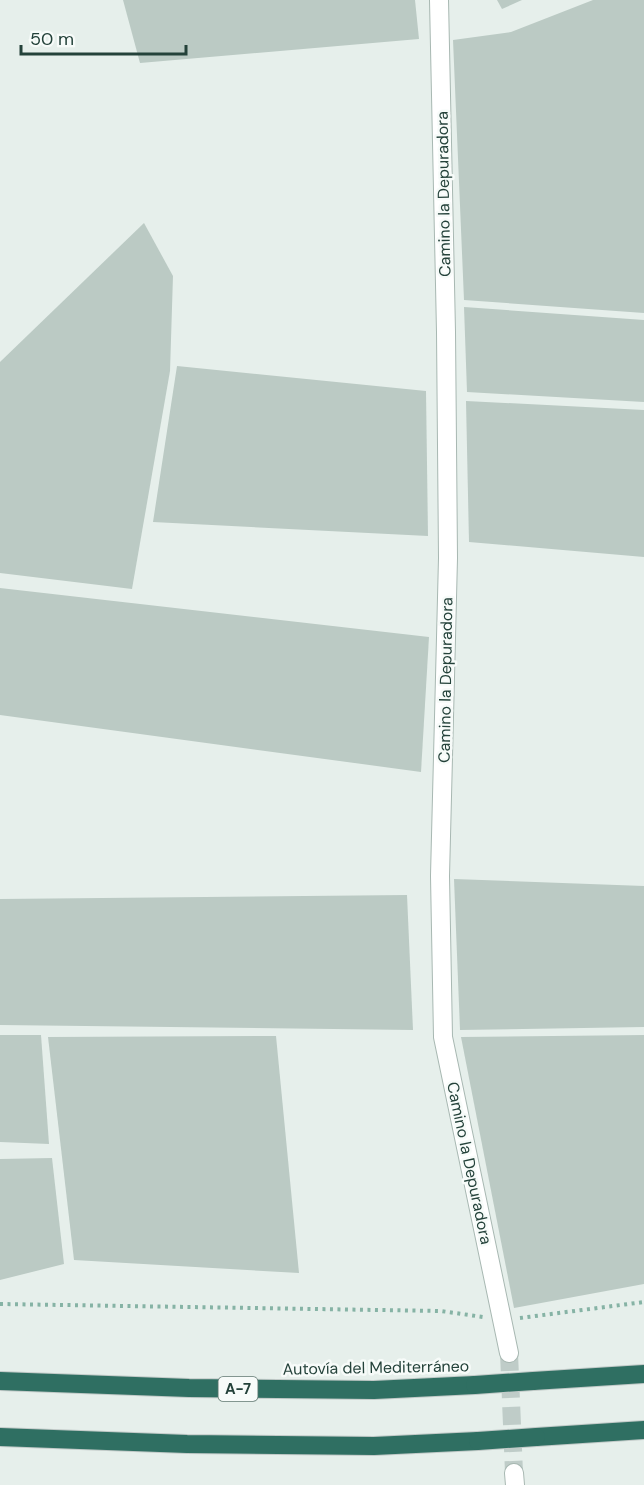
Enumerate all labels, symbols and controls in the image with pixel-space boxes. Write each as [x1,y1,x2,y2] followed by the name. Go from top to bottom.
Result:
[21,18,186,56] scale bar
[30,27,74,51] text: 50 m
[432,111,455,277] street label: Camino la Depuradora
[434,597,457,763] street label: Camino la Depuradora
[442,1080,497,1246] street label: Camino la Depuradora
[283,1355,469,1380] street label: Autovía del Mediterráneo
[218,1377,258,1401] road number: A-7

